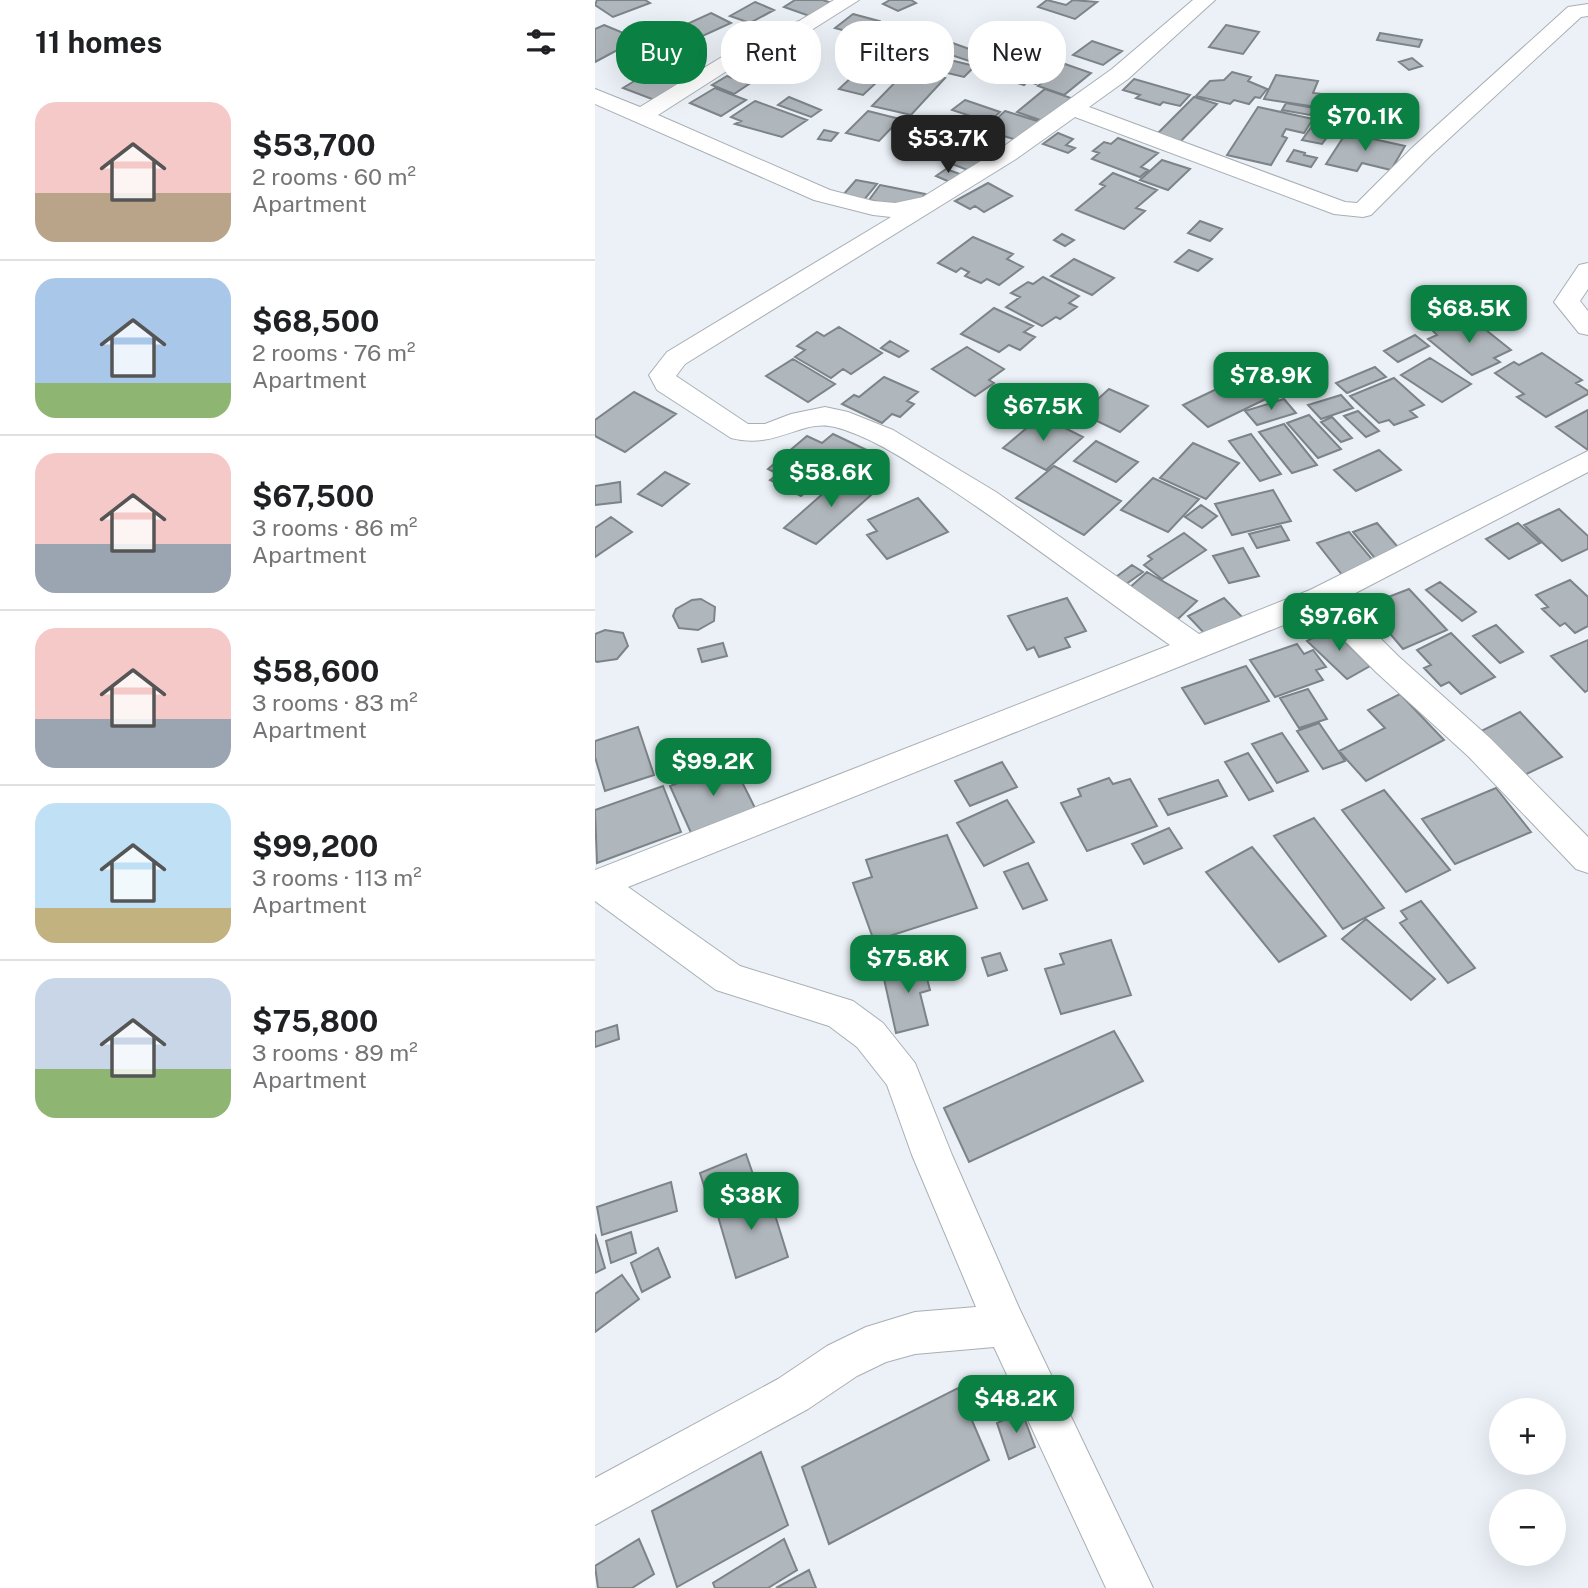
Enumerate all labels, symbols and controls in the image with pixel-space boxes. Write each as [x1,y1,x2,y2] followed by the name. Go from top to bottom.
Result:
[616,21,707,84] chip: Buy
[721,21,821,84] chip: Rent
[835,21,954,84] chip: Filters
[968,21,1066,84] chip: New
[522,23,560,61] icon: filters
[35,24,162,60] text: 11 homes
[1308,94,1422,153] pin: $70.1K
[1326,102,1404,129] text: $70.1K
[891,116,1005,175] pin: $53.7K
[907,124,989,151] text: $53.7K
[252,127,376,163] text: $53,700
[91,130,175,214] icon: home
[252,163,416,190] text: 2 rooms · 60 m²
[252,190,367,217] text: Apartment
[1412,286,1526,345] pin: $68.5K
[1427,294,1511,321] text: $68.5K
[252,303,379,339] text: $68,500
[91,306,175,390] icon: home
[252,339,415,366] text: 2 rooms · 76 m²
[1214,352,1328,412] pin: $78.9K
[1229,361,1313,388] text: $78.9K
[252,366,367,393] text: Apartment
[986,384,1100,443] pin: $67.5K
[1003,392,1083,419] text: $67.5K
[774,449,888,509] pin: $58.6K
[789,458,873,485] text: $58.6K
[252,478,374,514] text: $67,500
[91,481,175,565] icon: home
[252,514,418,541] text: 3 rooms · 86 m²
[252,541,367,568] text: Apartment
[1282,594,1396,653] pin: $97.6K
[1299,602,1379,629] text: $97.6K
[252,653,379,689] text: $58,600
[91,656,175,740] icon: home
[252,689,418,716] text: 3 rooms · 83 m²
[252,716,367,743] text: Apartment
[656,738,770,798] pin: $99.2K
[671,747,755,774] text: $99.2K
[252,828,378,864] text: $99,200
[91,831,175,915] icon: home
[252,864,422,891] text: 3 rooms · 113 m²
[252,891,367,918] text: Apartment
[851,936,965,995] pin: $75.8K
[866,944,950,971] text: $75.8K
[252,1003,378,1039] text: $75,800
[91,1006,175,1090] icon: home
[252,1039,418,1066] text: 3 rooms · 89 m²
[252,1066,367,1093] text: Apartment
[710,1172,792,1232] pin: $38K
[720,1181,782,1208] text: $38K
[959,1376,1073,1435] pin: $48.2K
[974,1384,1058,1411] text: $48.2K
[1489,1398,1566,1566] map controls
[1489,1398,1566,1475] button: +
[1489,1489,1566,1566] button: −

